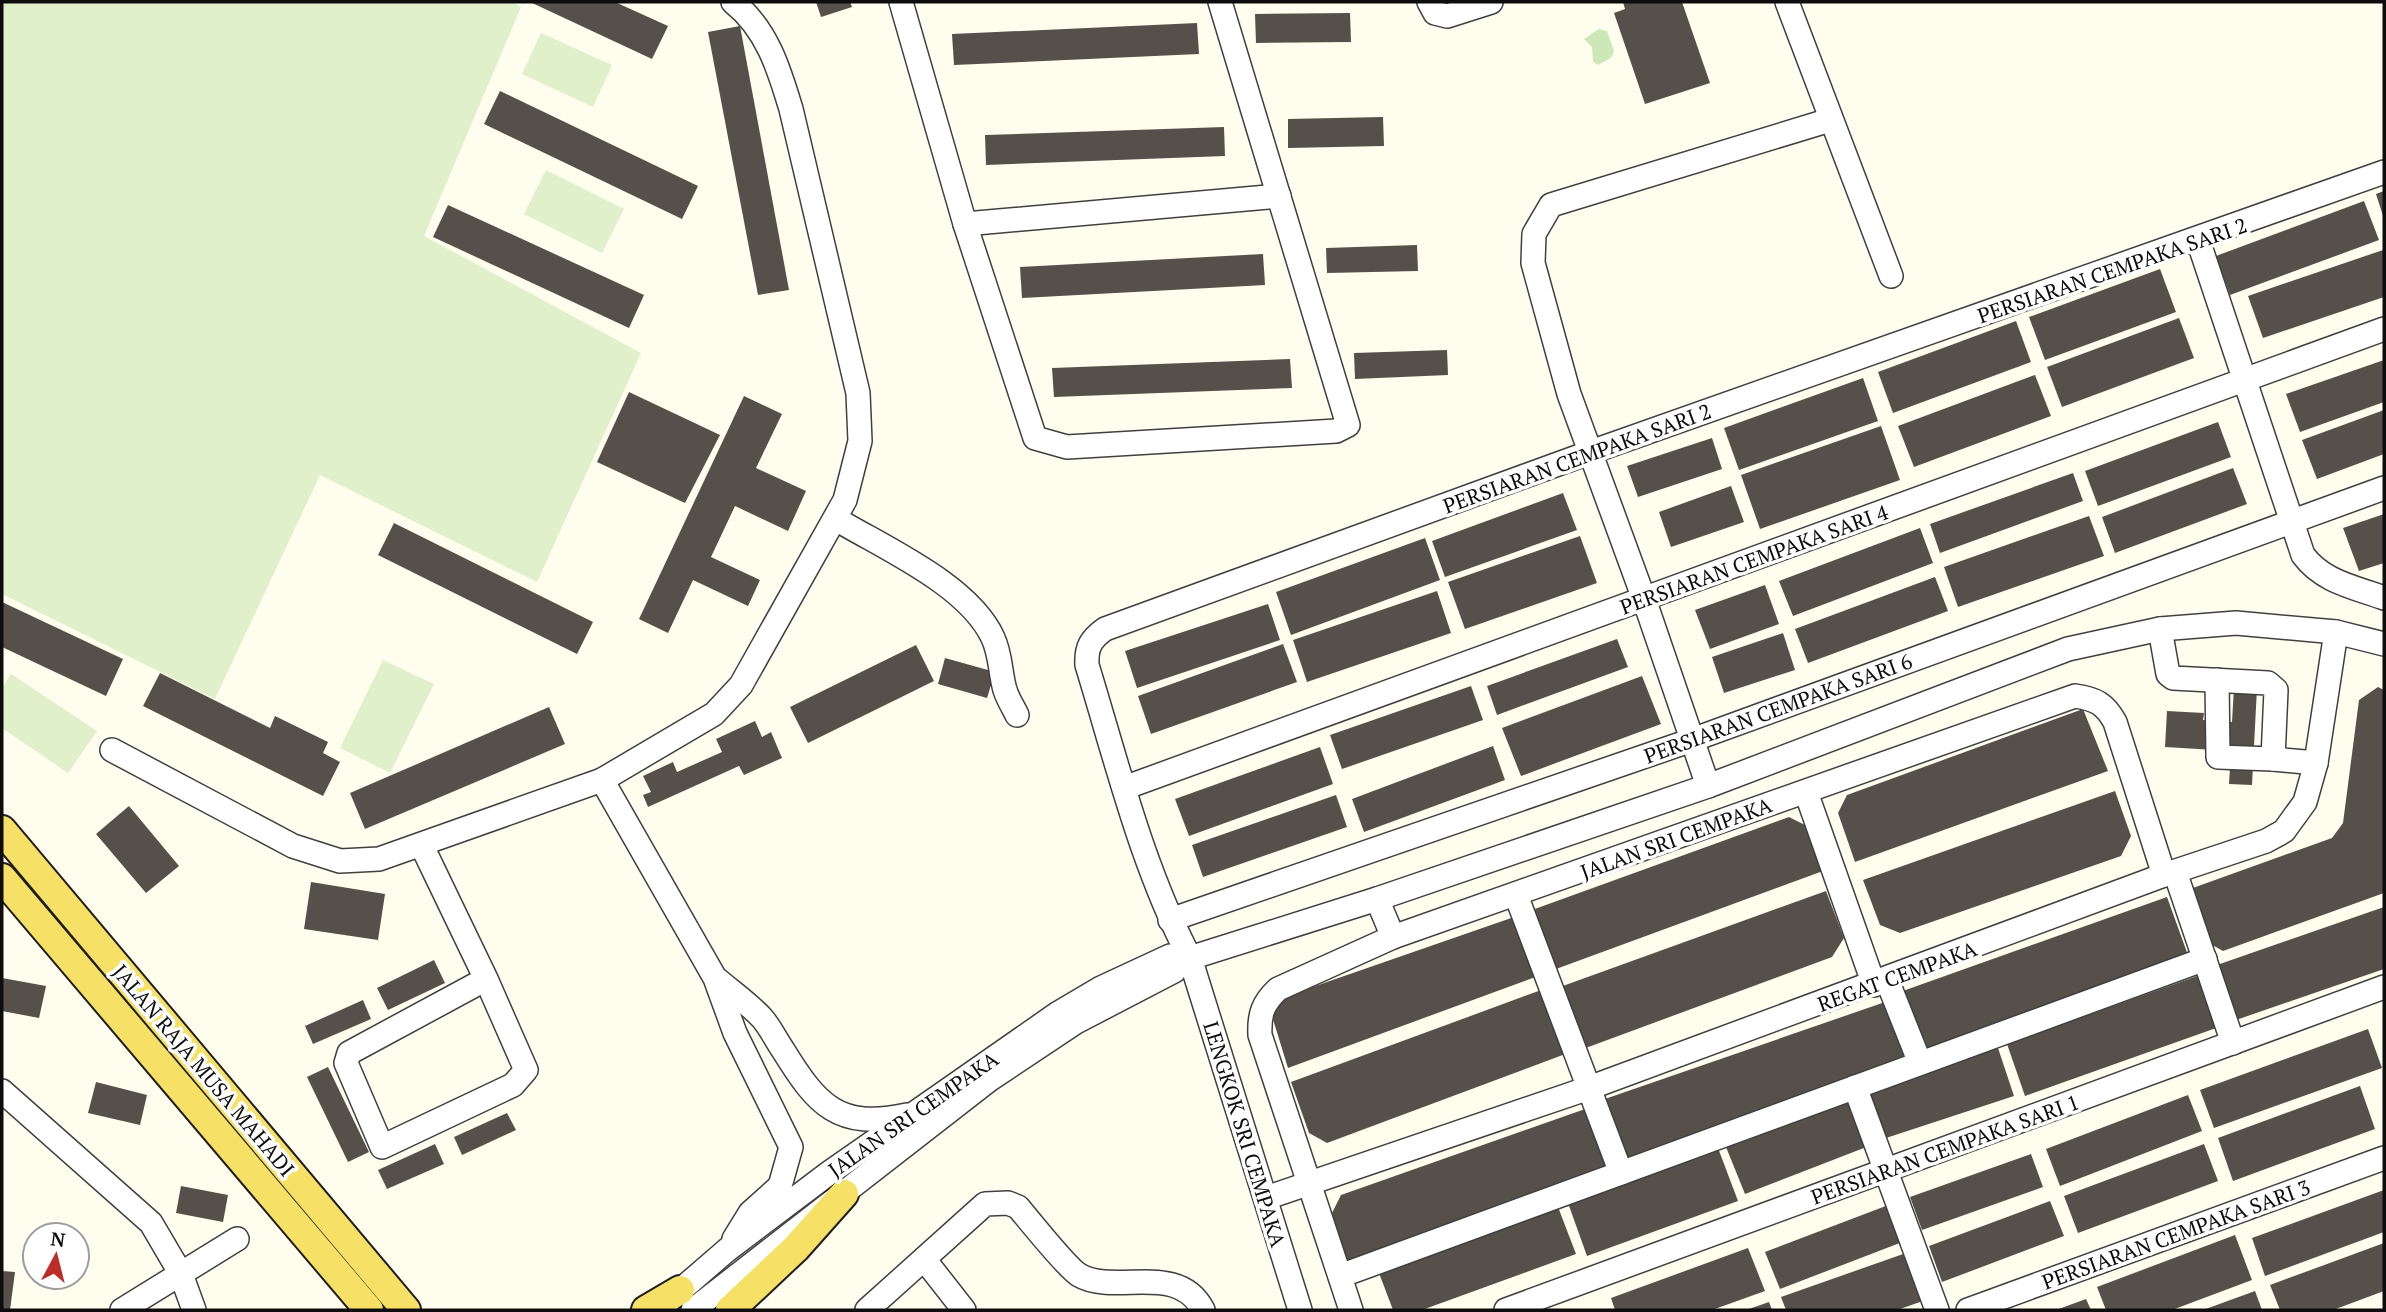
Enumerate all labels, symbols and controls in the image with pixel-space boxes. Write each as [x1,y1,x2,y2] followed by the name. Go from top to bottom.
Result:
[1973,211,2251,329] street label: PERSIARAN CEMPAKA SARI 2
[1439,396,1715,520] street label: PERSIARAN CEMPAKA SARI 2
[1616,497,1893,621] street label: PERSIARAN CEMPAKA SARI 4
[1640,646,1916,770] street label: PERSIARAN CEMPAKA SARI 6
[1576,790,1776,886] street label: JALAN SRI CEMPAKA
[1814,934,1981,1018] street label: REGAT CEMPAKA
[107,958,301,1182] street label: JALAN RAJA MUSA MAHADI
[1197,1018,1293,1251] street label: LENGKOK SRI CEMPAKA
[822,1044,1004,1183] street label: JALAN SRI CEMPAKA
[1807,1087,2083,1211] street label: PERSIARAN CEMPAKA SARI 1
[2038,1172,2314,1296] street label: PERSIARAN CEMPAKA SARI 3
[21,1221,91,1291] north arrow
[49,1225,67,1252] text: N

